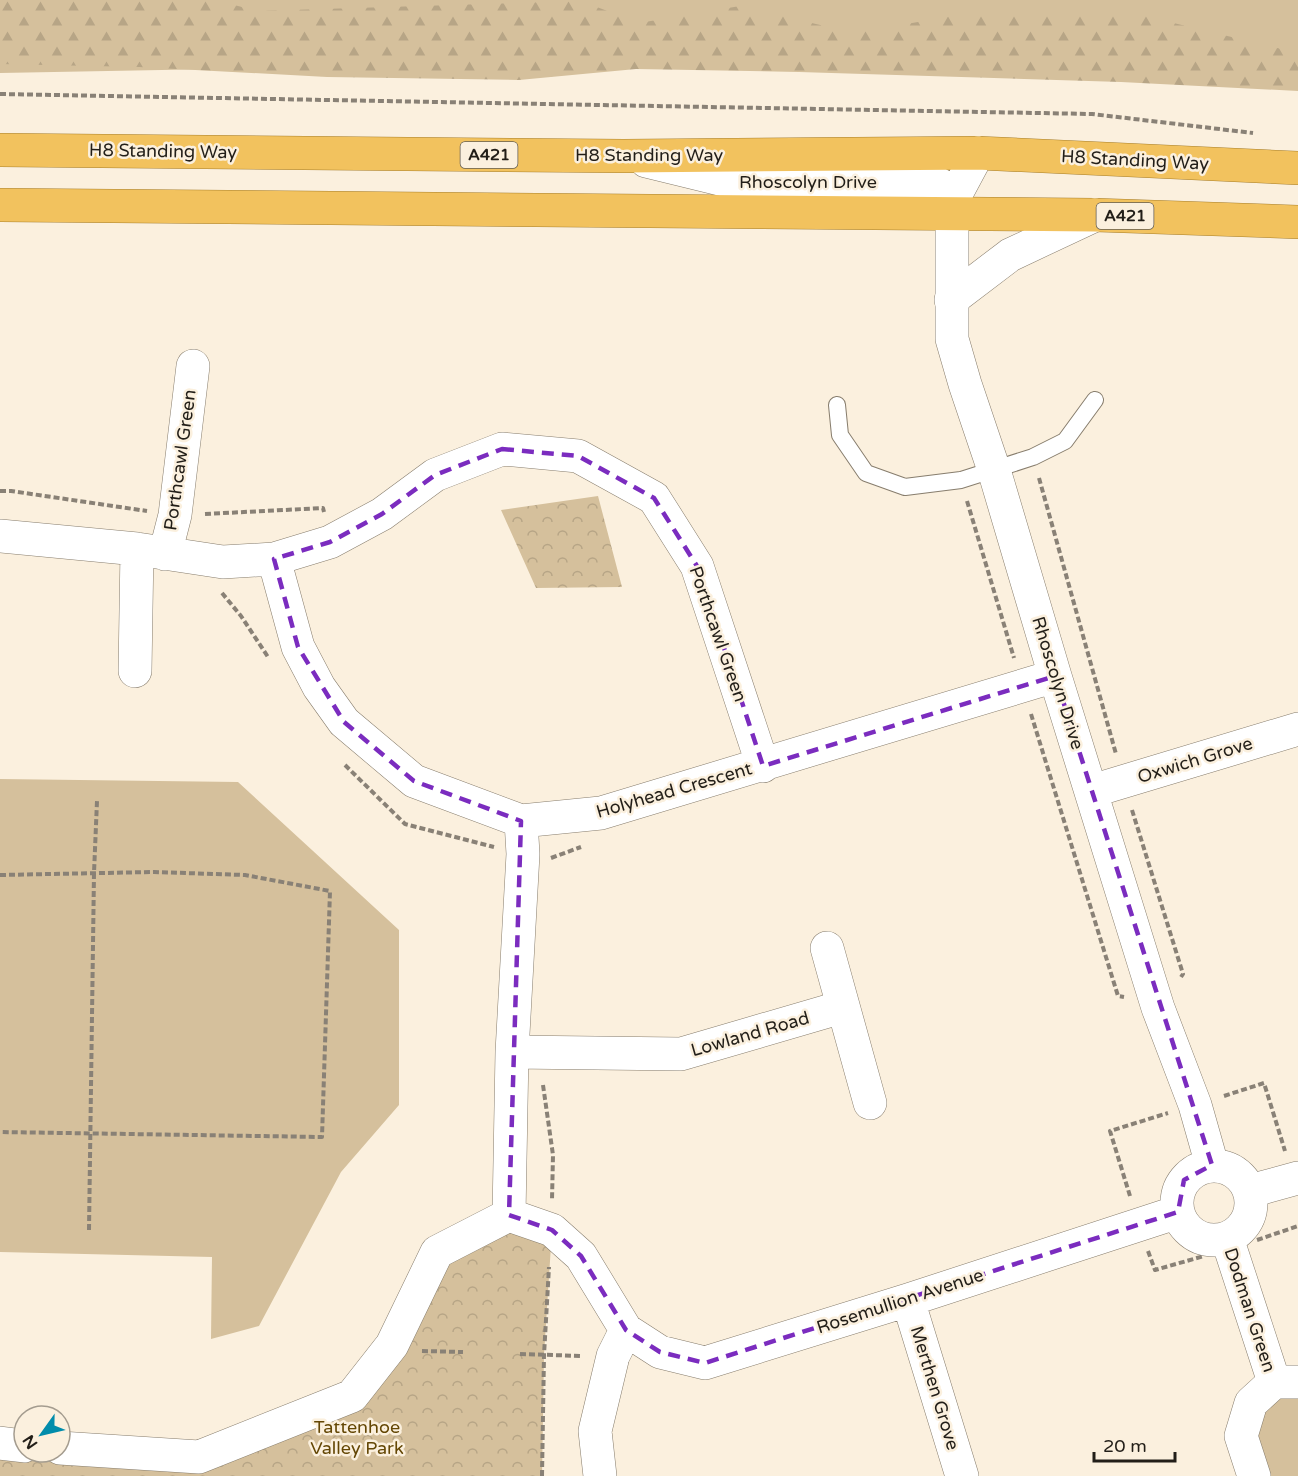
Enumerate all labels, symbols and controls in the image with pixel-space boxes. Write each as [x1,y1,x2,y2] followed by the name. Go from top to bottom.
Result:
[89,139,238,163] street label: H8 Standing Way
[460,142,518,168] road number: A421
[575,144,723,166] street label: H8 Standing Way
[1060,145,1210,175] street label: H8 Standing Way
[739,171,877,193] street label: Rhoscolyn Drive
[1096,203,1154,229] road number: A421
[159,388,201,532] street label: Porthcawl Green
[684,563,752,705] street label: Porthcawl Green
[1027,614,1089,752] street label: Rhoscolyn Drive
[1135,732,1255,788] street label: Oxwich Grove
[594,757,754,823] street label: Holyhead Crescent
[688,1007,812,1061] street label: Lowland Road
[1220,1245,1280,1375] street label: Dodman Green
[814,1264,986,1338] street label: Rosemullion Avenue
[906,1323,964,1453] street label: Merthen Grove
[12,1404,72,1464] north arrow
[310,1416,404,1459] park label: Tattenhoe Valley Park
[1094,1425,1175,1463] scale bar
[19,1431,42,1453] text: N
[1103,1435,1147,1457] text: 20 m

